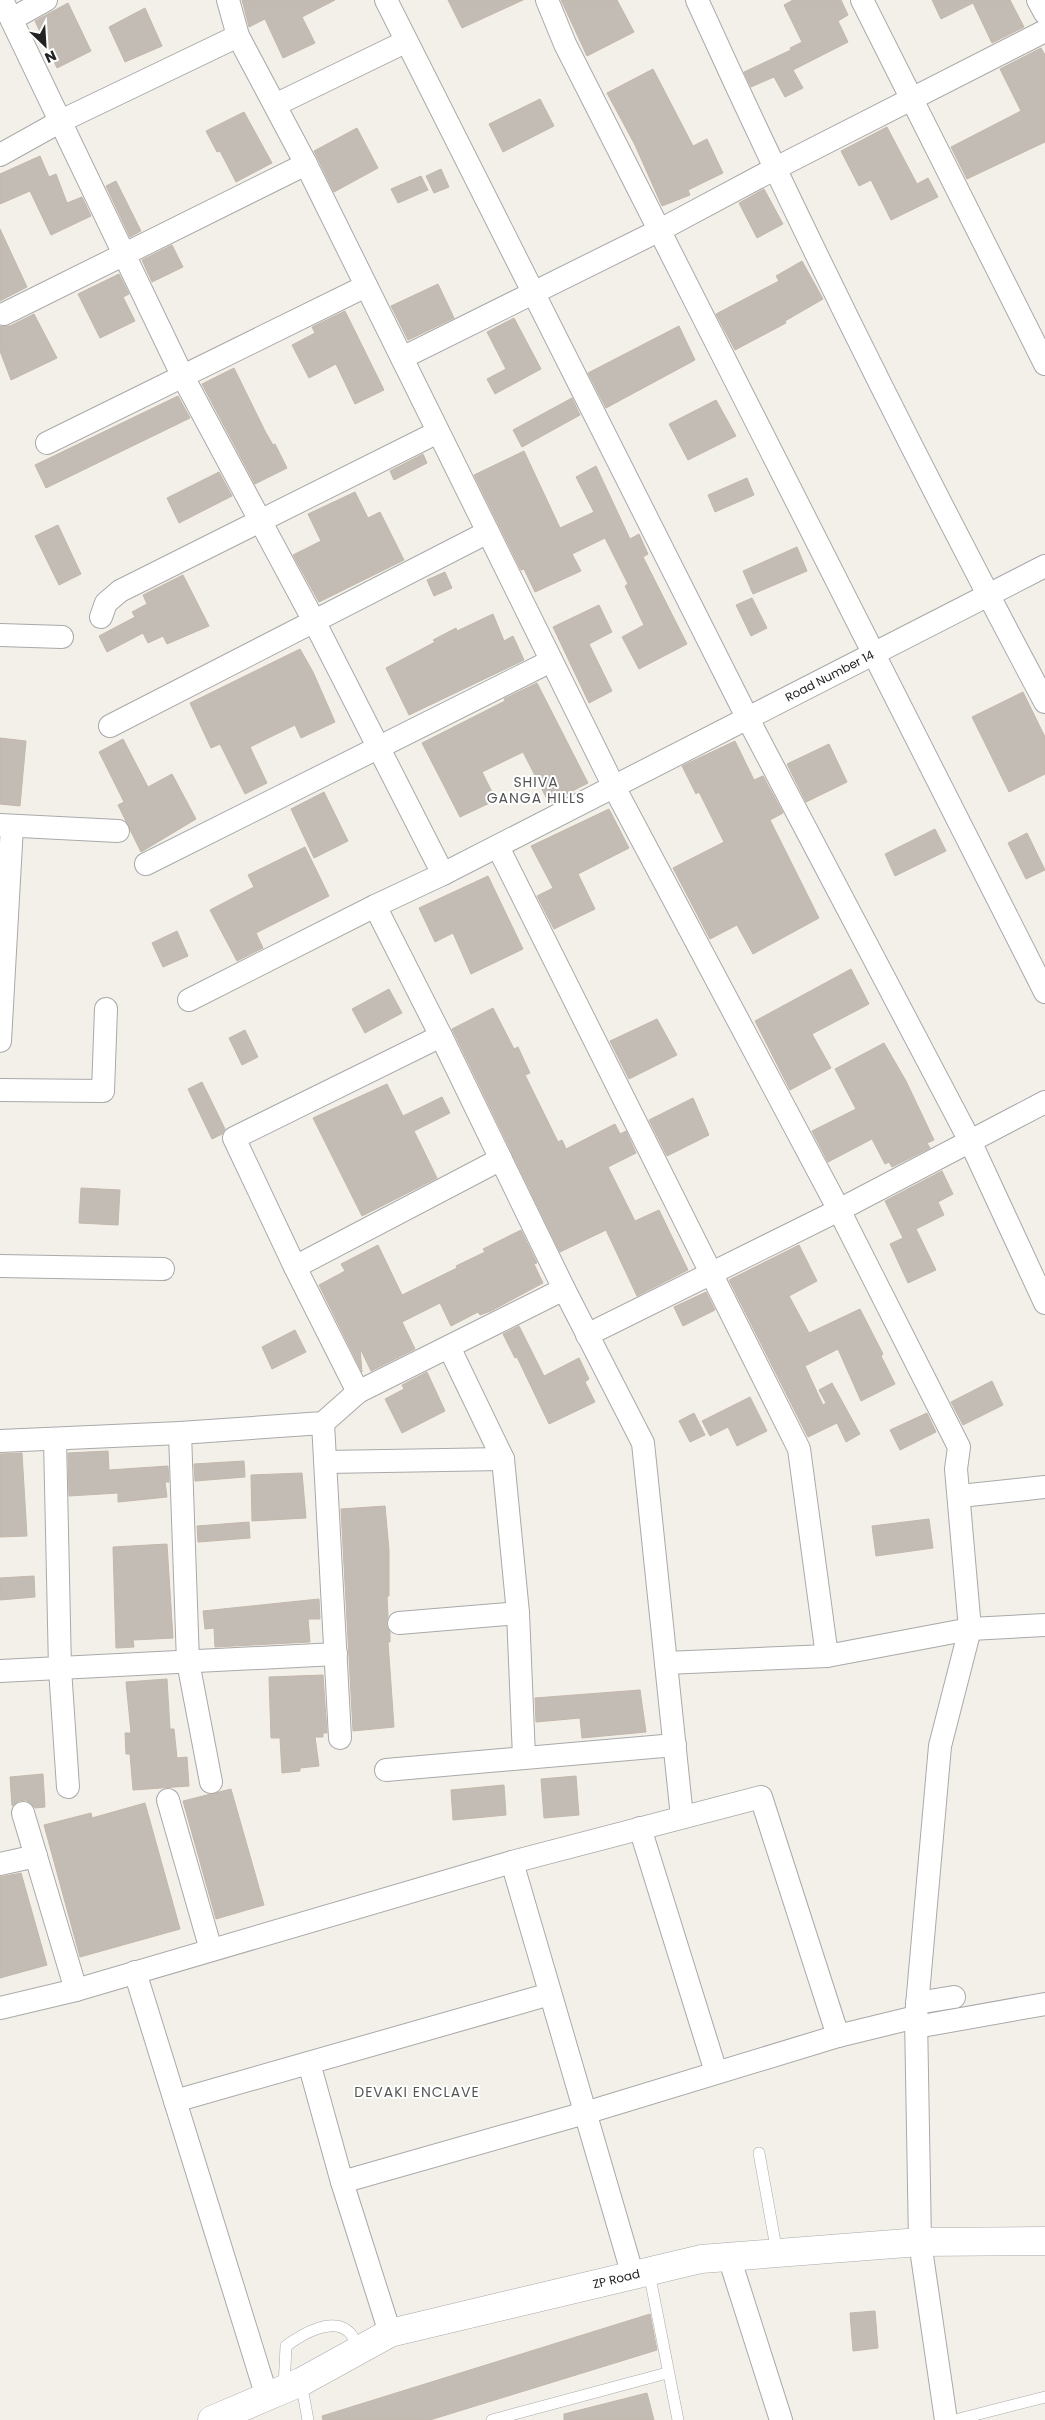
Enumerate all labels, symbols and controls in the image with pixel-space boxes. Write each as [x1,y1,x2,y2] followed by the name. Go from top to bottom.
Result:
[20,20,70,70] north arrow
[41,45,59,68] text: N
[782,646,877,705] street label: Road Number 14
[487,772,585,808] district label: SHIVA GANGA HILLS
[354,2082,480,2102] district label: DEVAKI ENCLAVE
[591,2265,641,2292] street label: ZP Road

